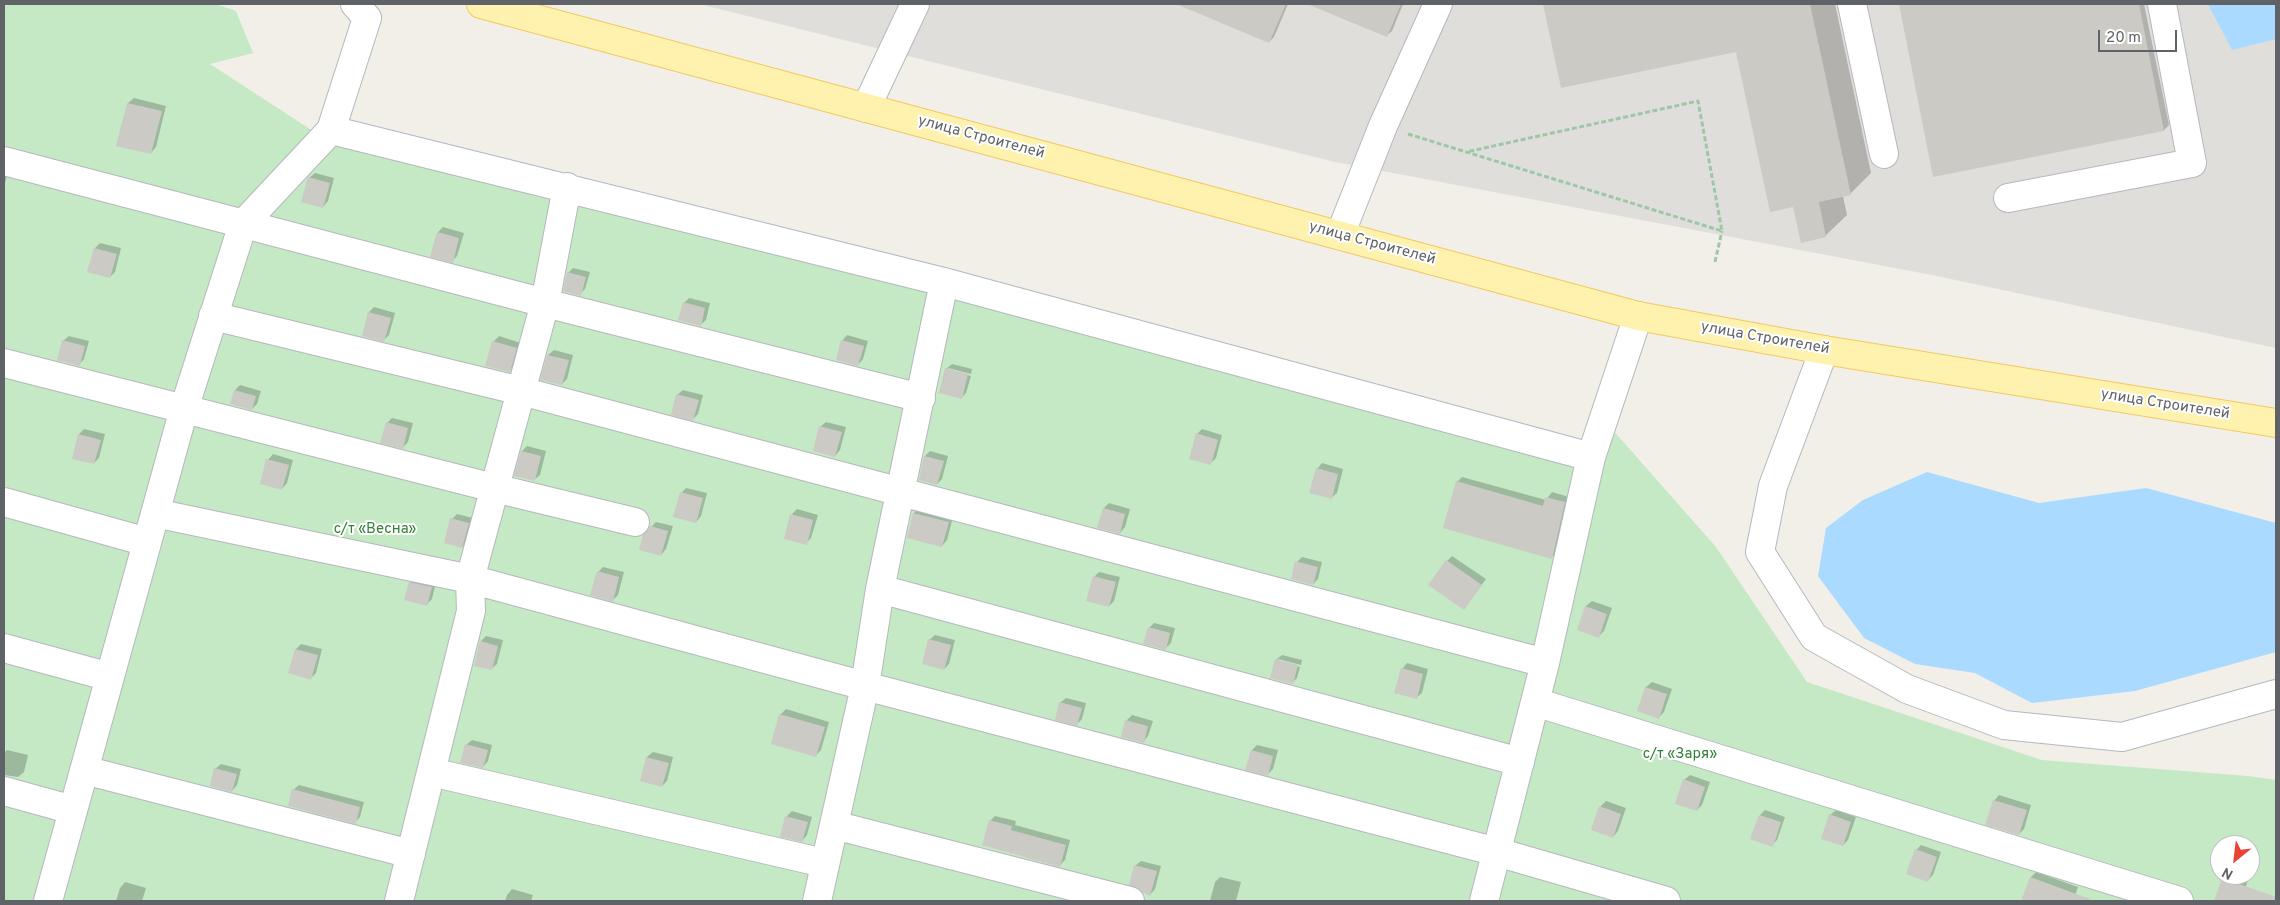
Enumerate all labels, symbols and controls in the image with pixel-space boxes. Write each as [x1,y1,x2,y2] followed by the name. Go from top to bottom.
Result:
[2100,20,2179,52] scale bar
[2106,29,2141,48] text: 20 m
[916,112,1046,164] street label: улица Строителей
[1307,218,1437,270] street label: улица Строителей
[1699,319,1831,359] street label: улица Строителей
[2099,386,2231,424] street label: улица Строителей
[334,521,416,539] park label: с/т «Весна»
[1643,746,1717,764] park label: с/т «Заря»
[2210,835,2260,885] north arrow
[2219,863,2236,883] text: N

